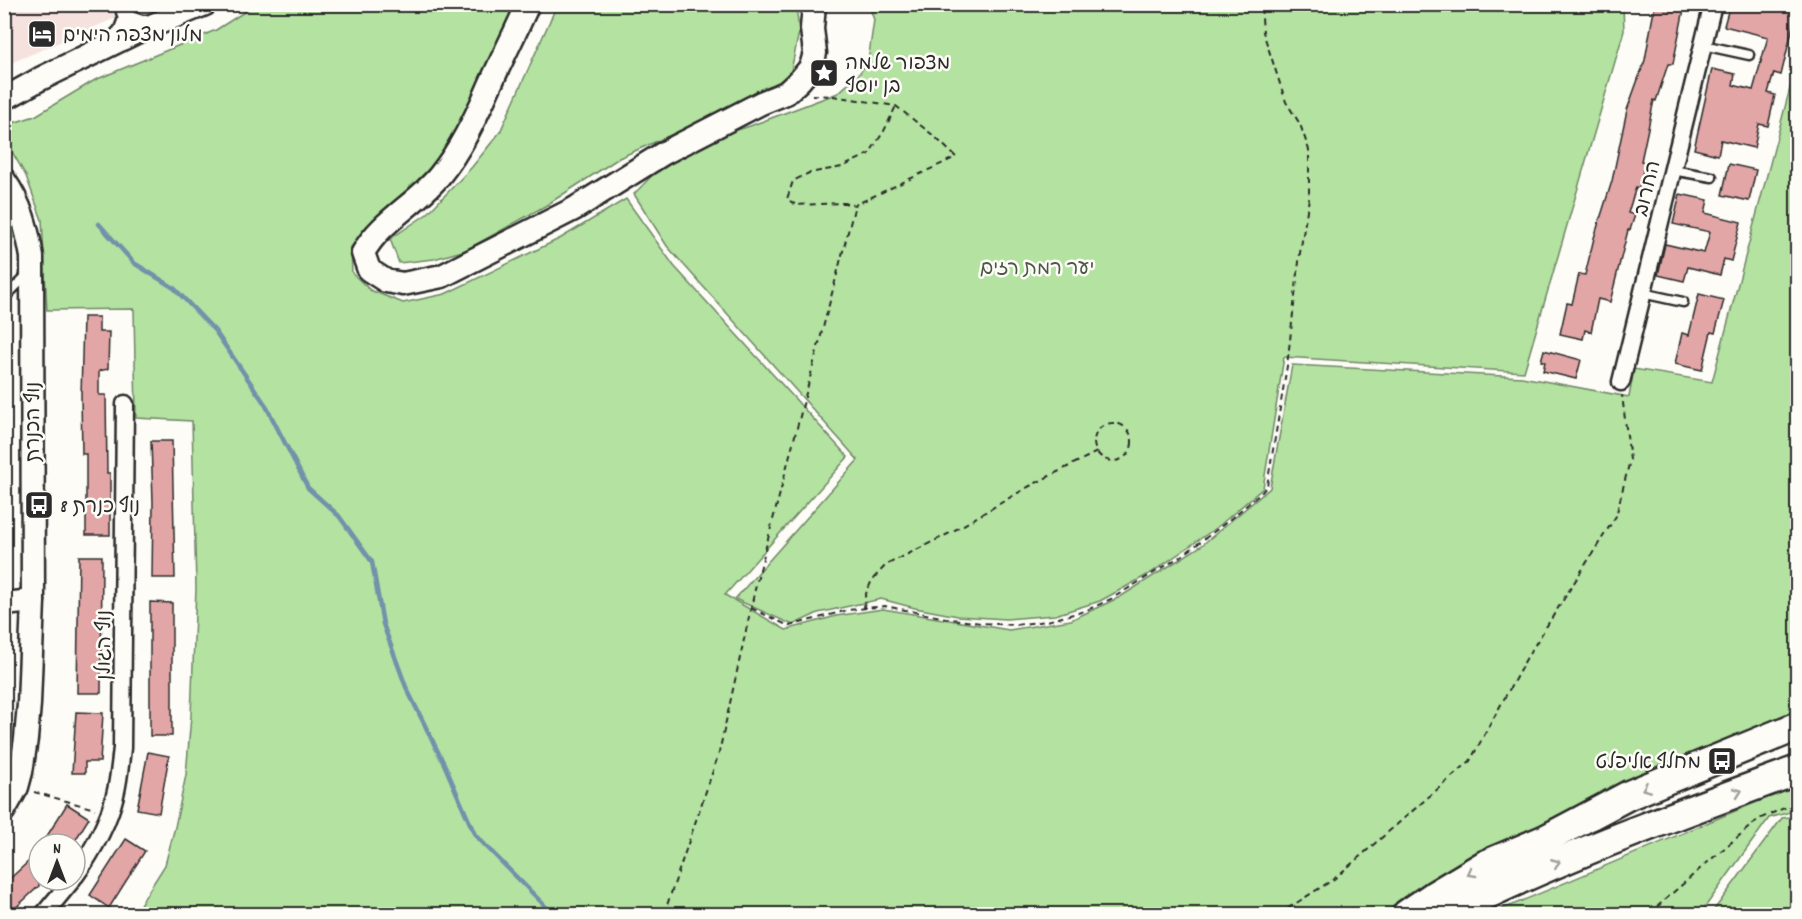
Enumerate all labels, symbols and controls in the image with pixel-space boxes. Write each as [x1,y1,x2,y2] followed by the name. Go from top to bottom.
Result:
[26,18,58,50] hotel icon: מלון מצפה הימים
[63,23,203,51] place label: מלון מצפה הימים
[845,51,950,102] place label: מצפור שלמה בן יוסף
[808,57,840,89] place icon: מצפור שלמה בן יוסף
[1628,158,1669,220] street label: החרוב
[980,256,1094,284] park label: יער רמת רזים
[21,382,49,462] street label: נוף הכנרת
[23,489,55,521] bus stop icon: נוף כנרת 8
[60,494,140,522] place label: נוף כנרת 8
[92,610,120,680] street label: נוף הגולן
[1706,745,1738,777] bus stop icon: מחלף אליפלט
[1595,750,1701,778] place label: מחלף אליפלט
[1642,781,1653,793] one-way arrow
[1732,787,1743,800] one-way arrow
[27,832,87,892] north arrow
[53,838,61,861] text: N
[1550,858,1561,870] one-way arrow
[1467,866,1477,878] one-way arrow

